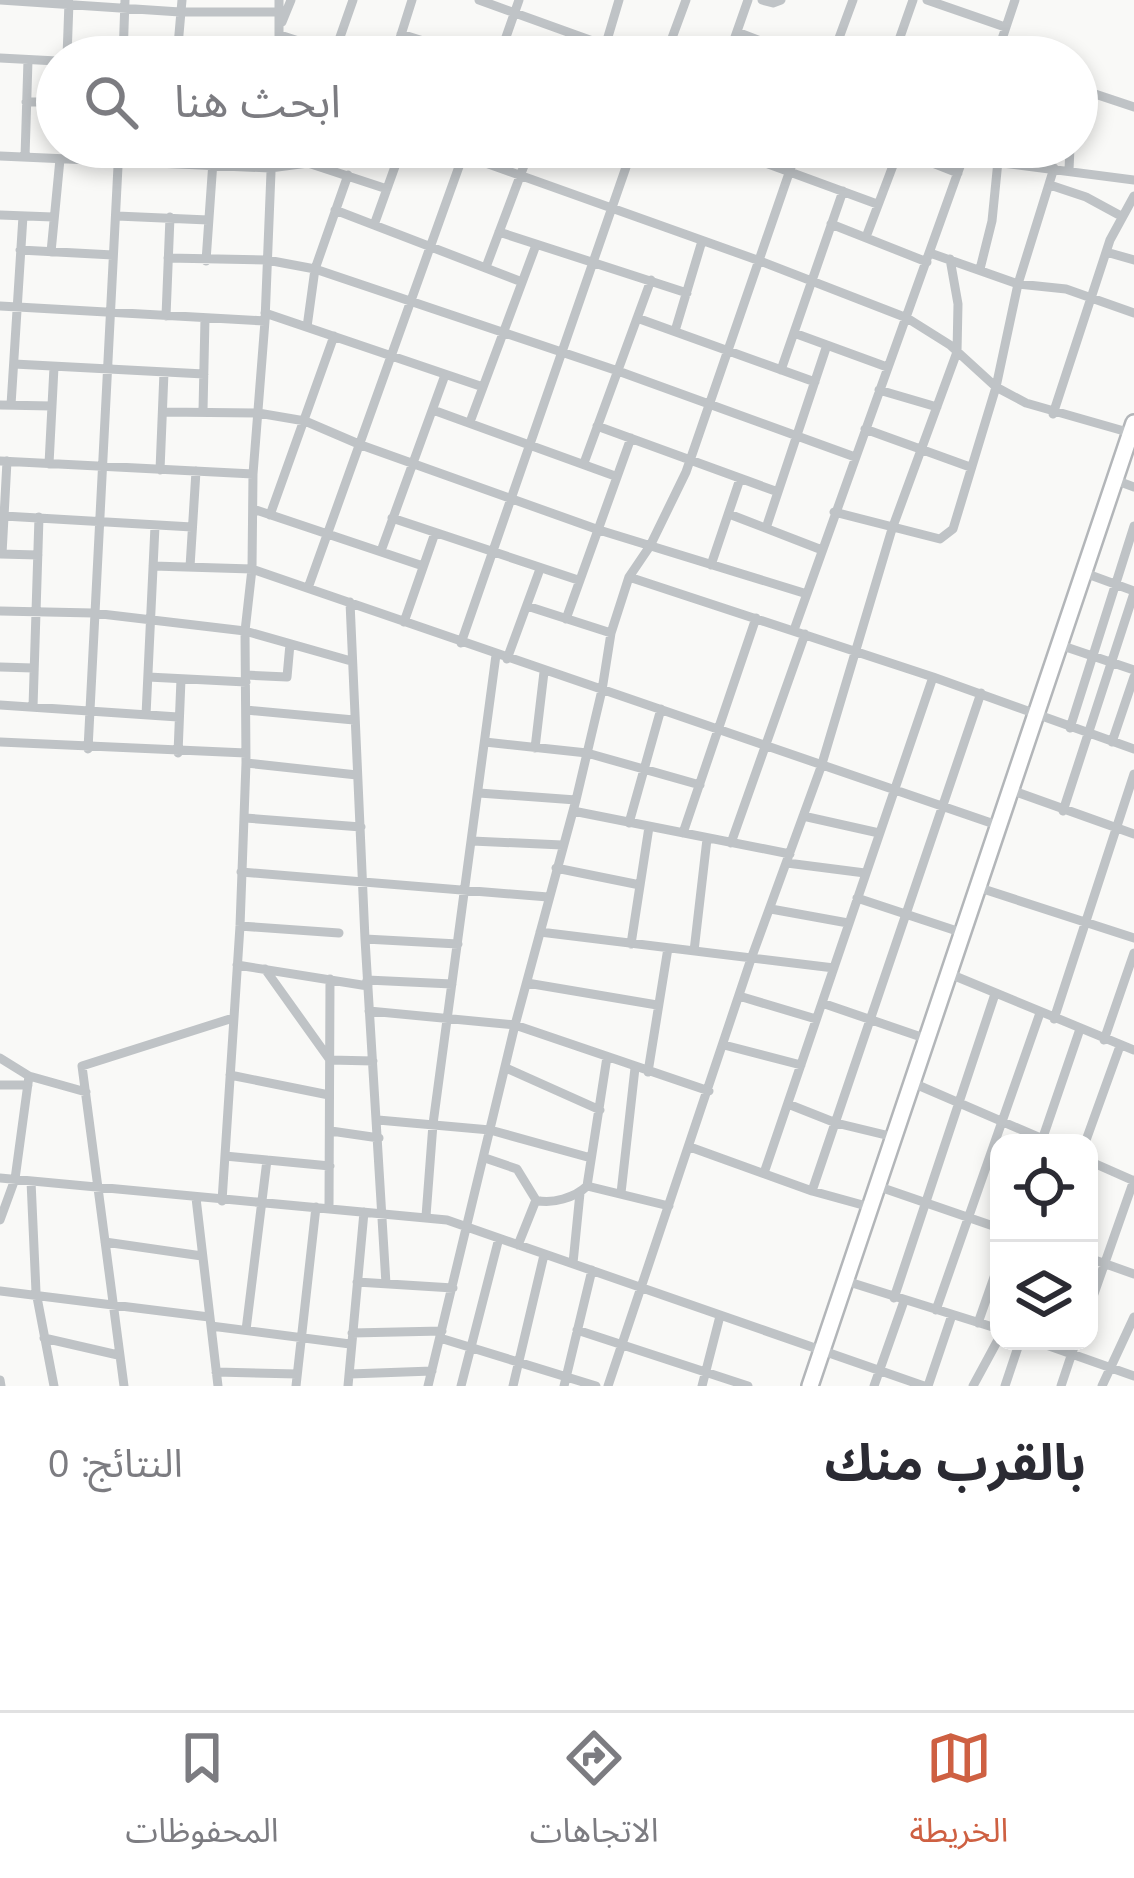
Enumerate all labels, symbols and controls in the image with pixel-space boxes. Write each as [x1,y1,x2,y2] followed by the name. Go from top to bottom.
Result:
[36,36,1098,168] search box
[78,69,144,135] icon: search
[174,71,341,129] text: ابحث هنا
[990,1134,1098,1350] map controls
[990,1134,1098,1242] button: locate
[990,1242,1098,1350] button: layers
[824,1428,1086,1494] text: بالقرب منك
[48,1437,183,1488] text: النتائج: 0
[126,1725,279,1866] tab: المحفوظات
[530,1725,659,1866] tab: الاتجاهات
[910,1725,1008,1866] tab: الخريطة

